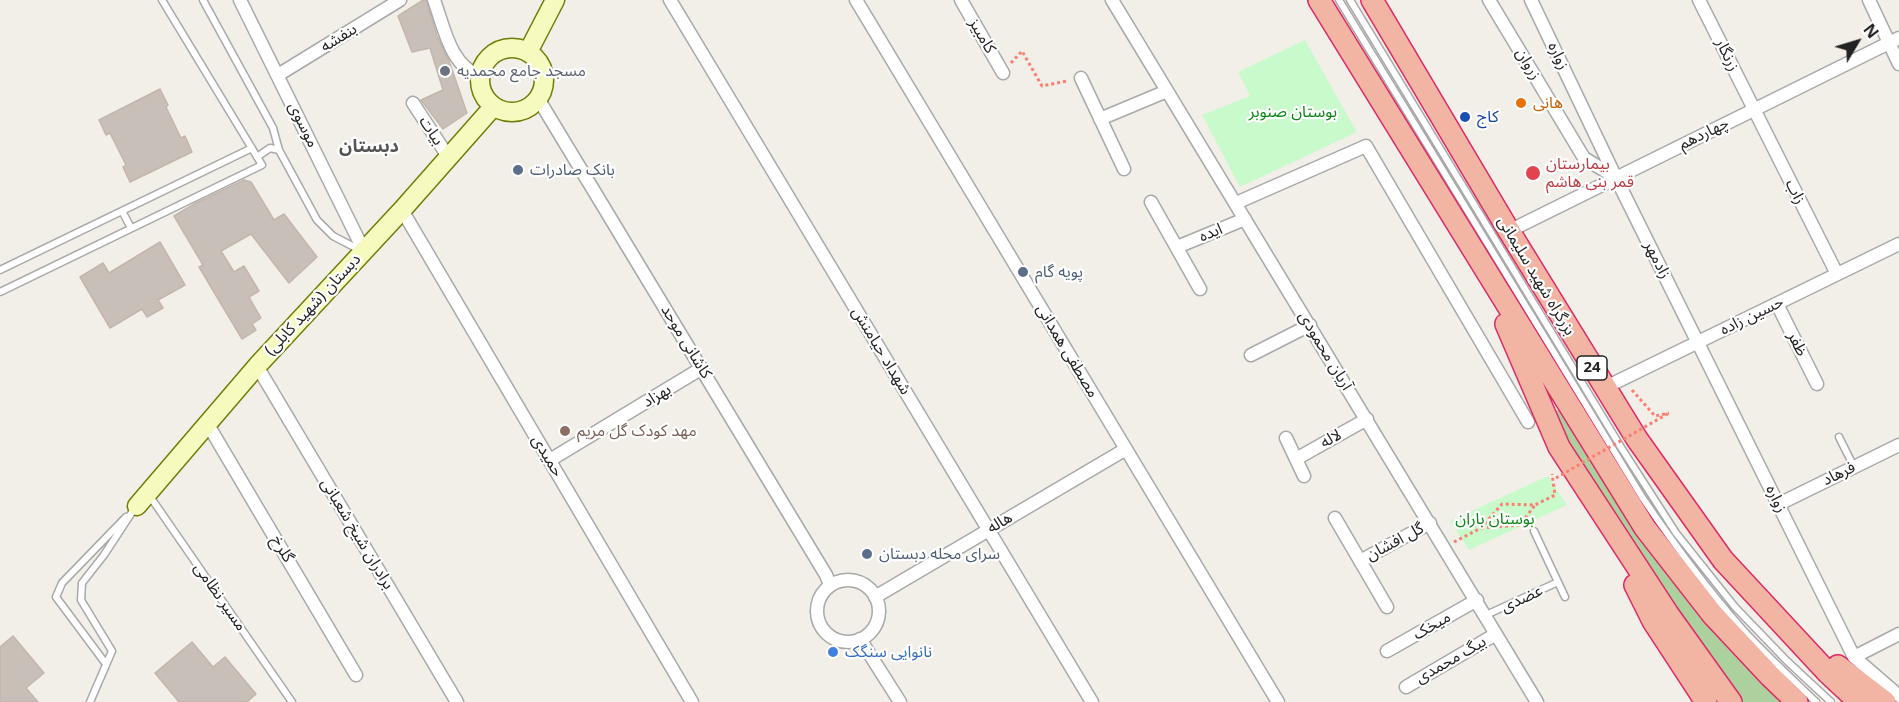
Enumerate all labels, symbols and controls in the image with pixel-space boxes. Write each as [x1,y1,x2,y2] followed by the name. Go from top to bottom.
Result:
[1827,12,1887,72] north arrow
[964,15,1000,57] street label: کامبیز
[1859,19,1884,43] text: N
[317,20,361,56] street label: بنفشه
[1711,35,1743,75] street label: زرنگار
[1543,39,1573,73] street label: زواره
[1511,45,1545,83] street label: زروان
[457,61,586,81] place label: مسجد جامع محمدیه
[438,64,452,78] marker: مسجد جامع محمدیه
[1533,93,1563,113] place label: هانی
[1514,96,1528,110] marker: هانی
[284,99,322,151] street label: موسوی
[1249,102,1337,122] park label: بوستان صنوبر
[1477,107,1498,127] place label: کاج
[1458,110,1472,124] marker: کاج
[415,113,447,149] street label: بیات
[1676,114,1732,154] street label: چهاردهم
[339,136,399,158] district label: دبستان
[1546,154,1634,192] place label: بیمارستان قمر بنی هاشم
[530,160,615,180] place label: بانک صادرات
[511,163,525,177] marker: بانک صادرات
[1524,164,1542,182] marker: بیمارستان قمر بنی هاشم
[1781,176,1809,208] street label: زاب
[1493,213,1579,339] street label: بزرگراه شهید سلیمانی
[1196,220,1226,246] street label: ایده
[1639,238,1675,282] street label: زادمهر
[261,250,365,360] street label: دبستان (شهید کابلی)
[1035,262,1083,282] place label: پویه گام
[1016,265,1030,279] marker: پویه گام
[1717,292,1787,340] street label: حسین زاده
[1032,301,1102,401] street label: مصطفی همدانی
[657,302,715,382] street label: کاشانی موحد
[847,304,915,398] street label: شهداد حیامنش
[1294,308,1356,394] street label: آریان محمودی
[1783,329,1811,359] street label: ظفر
[1577,356,1607,380] road number: 24
[639,380,675,412] street label: بهزاد
[577,421,697,441] place label: مهد کودک گل مریم
[558,424,572,438] marker: مهد کودک گل مریم
[1317,425,1345,453] street label: لاله
[527,432,567,480] street label: حمیدی
[1819,458,1859,490] street label: فرهاد
[316,475,398,593] street label: برادران شیخ شعبانی
[1761,482,1791,516] street label: زواره
[984,508,1016,538] street label: هاله
[1455,509,1535,529] park label: بوستان باران
[1363,519,1427,565] street label: گل افشان
[267,532,297,566] street label: گلرخ
[879,544,1000,564] place label: سرای محله دبستان
[860,547,874,561] marker: سرای محله دبستان
[189,559,251,635] street label: مسیر نظامی
[1498,581,1546,617] street label: عضدی
[1410,608,1454,644] street label: میخک
[1412,632,1490,688] street label: بیگ محمدی
[845,642,932,662] place label: نانوایی سنگک
[826,645,840,659] marker: نانوایی سنگک

